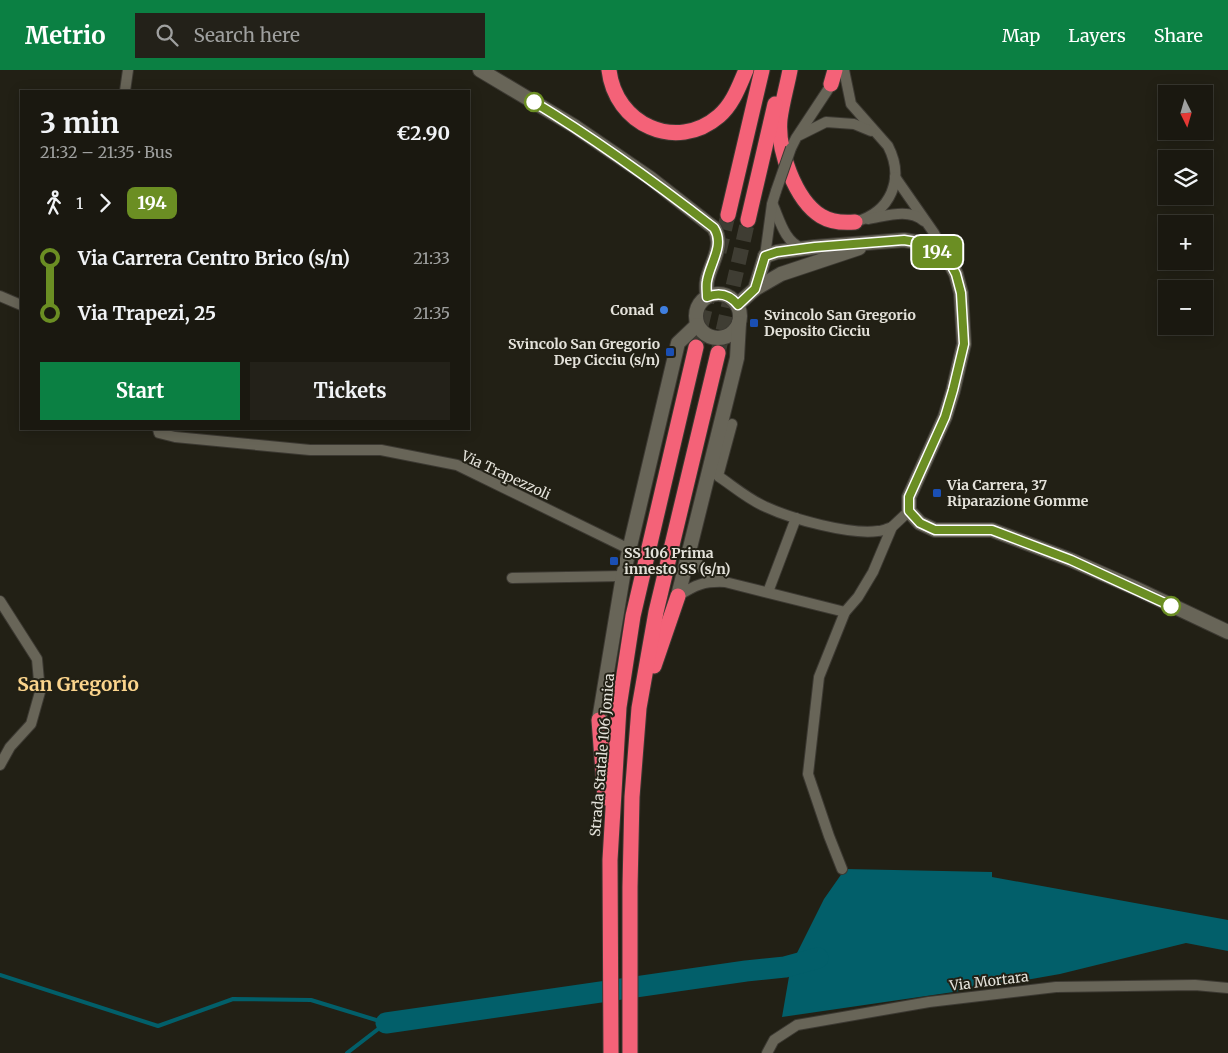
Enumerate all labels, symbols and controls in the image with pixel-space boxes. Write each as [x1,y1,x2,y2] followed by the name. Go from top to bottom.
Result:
[135,13,485,58] search box
[25,20,105,51] text: Metrio
[153,21,181,49] icon: search
[193,23,300,47] text: Search here
[1002,24,1040,47] text: Map
[1068,24,1126,47] text: Layers
[1154,24,1203,47] text: Share
[1158,85,1212,140] north arrow
[1158,85,1213,335] map controls
[524,92,544,112] unlabelled marker
[40,105,119,141] text: 3 min
[396,121,450,145] text: €2.90
[40,142,173,162] text: 21:32 – 21:35 · Bus
[1158,150,1213,205] button: layers
[40,189,68,217] icon: walk
[91,189,119,217] icon: forward
[137,191,167,214] text: 194
[76,193,83,213] text: 1
[1158,215,1213,270] button: +
[908,236,966,268] line badge: 194
[922,240,952,263] text: 194
[78,246,350,270] text: Via Carrera Centro Brico (s/n)
[413,248,450,268] text: 21:33
[1158,280,1213,335] button: −
[78,301,216,325] text: Via Trapezi, 25
[611,301,654,319] place label: Conad
[413,303,450,323] text: 21:35
[658,304,670,316] marker: Conad
[764,306,916,340] place label: Svincolo San Gregorio Deposito Cicciu
[748,317,760,329] marker: Svincolo San Gregorio Deposito Cicciu
[508,335,660,369] place label: Svincolo San Gregorio Dep Cicciu (s/n)
[664,346,676,358] marker: Svincolo San Gregorio Dep Cicciu (s/n)
[40,362,240,420] button: Start
[250,362,450,420] button: Tickets
[458,446,554,504] street label: Via Trapezzoli
[946,476,1089,510] place label: Via Carrera, 37 Riparazione Gomme
[931,487,943,499] marker: Via Carrera, 37 Riparazione Gomme
[624,544,730,578] place label: SS 106 Prima innesto SS (s/n)
[608,555,620,567] marker: SS 106 Prima innesto SS (s/n)
[1161,596,1181,616] unlabelled marker
[17,672,139,696] district label: San Gregorio
[586,672,618,837] street label: Strada Statale 106 Jonica
[947,967,1030,995] street label: Via Mortara

